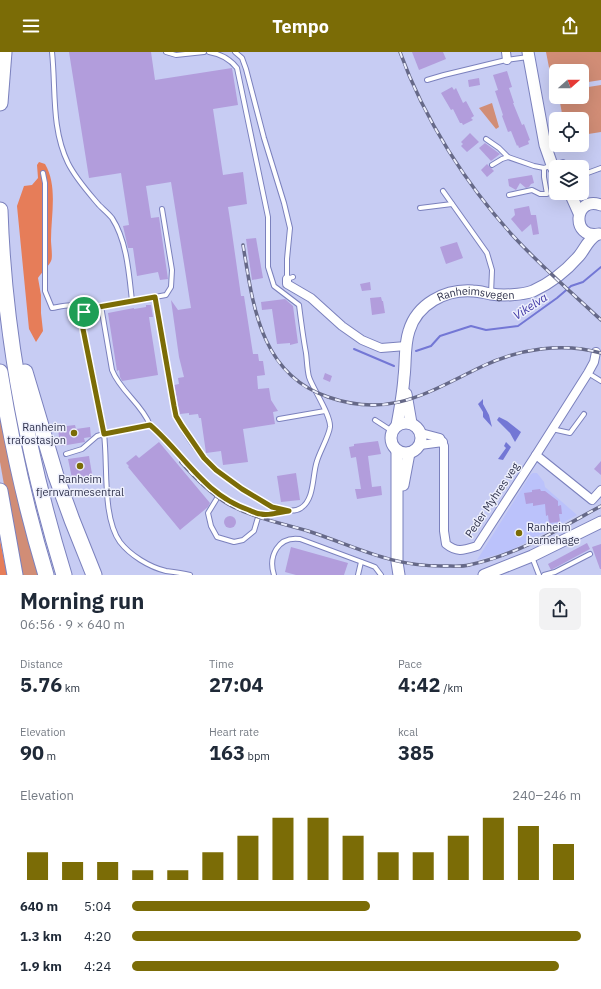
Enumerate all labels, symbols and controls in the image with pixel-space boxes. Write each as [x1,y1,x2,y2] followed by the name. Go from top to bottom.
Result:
[20,15,42,37] icon: menu
[272,15,329,38] text: Tempo
[559,15,581,37] icon: share
[549,64,589,104] north arrow
[549,64,589,200] map controls
[549,112,589,152] button: locate
[549,160,589,200] button: layers
[435,284,515,304] street label: Ranheimsvegen
[510,289,550,323] water label: Vikelva
[67,295,101,329] pin
[73,301,95,323] icon: arrive
[7,420,66,447] place label: Ranheim trafostasjon
[69,428,79,438] marker: Ranheim trafostasjon
[462,460,522,540] street label: Peder Myhres veg
[75,461,85,471] marker: Ranheim fjernvarmesentral
[36,472,124,499] place label: Ranheim fjernvarmesentral
[527,520,579,547] place label: Ranheim barnehage
[514,528,524,538] marker: Ranheim barnehage
[20,586,144,615] text: Morning run
[539,588,581,630] button: share
[20,616,125,633] text: 06:56 · 9 × 640 m
[20,657,63,671] text: Distance
[209,657,234,671] text: Time
[398,657,422,671] text: Pace
[20,671,62,698] text: 5.76
[209,671,264,698] text: 27:04
[398,671,441,698] text: 4:42
[62,681,80,695] text: km
[441,681,463,695] text: /km
[20,725,66,739] text: Elevation
[209,725,259,739] text: Heart rate
[398,725,418,739] text: kcal
[20,739,44,766] text: 90
[209,739,245,766] text: 163
[398,739,434,766] text: 385
[44,749,56,763] text: m
[245,749,270,763] text: bpm
[20,787,74,804] text: Elevation
[512,787,581,804] text: 240–246 m
[20,898,58,915] text: 640 m
[84,898,111,915] text: 5:04
[20,928,62,945] text: 1.3 km
[84,928,111,945] text: 4:20
[20,958,62,975] text: 1.9 km
[84,958,111,975] text: 4:24

